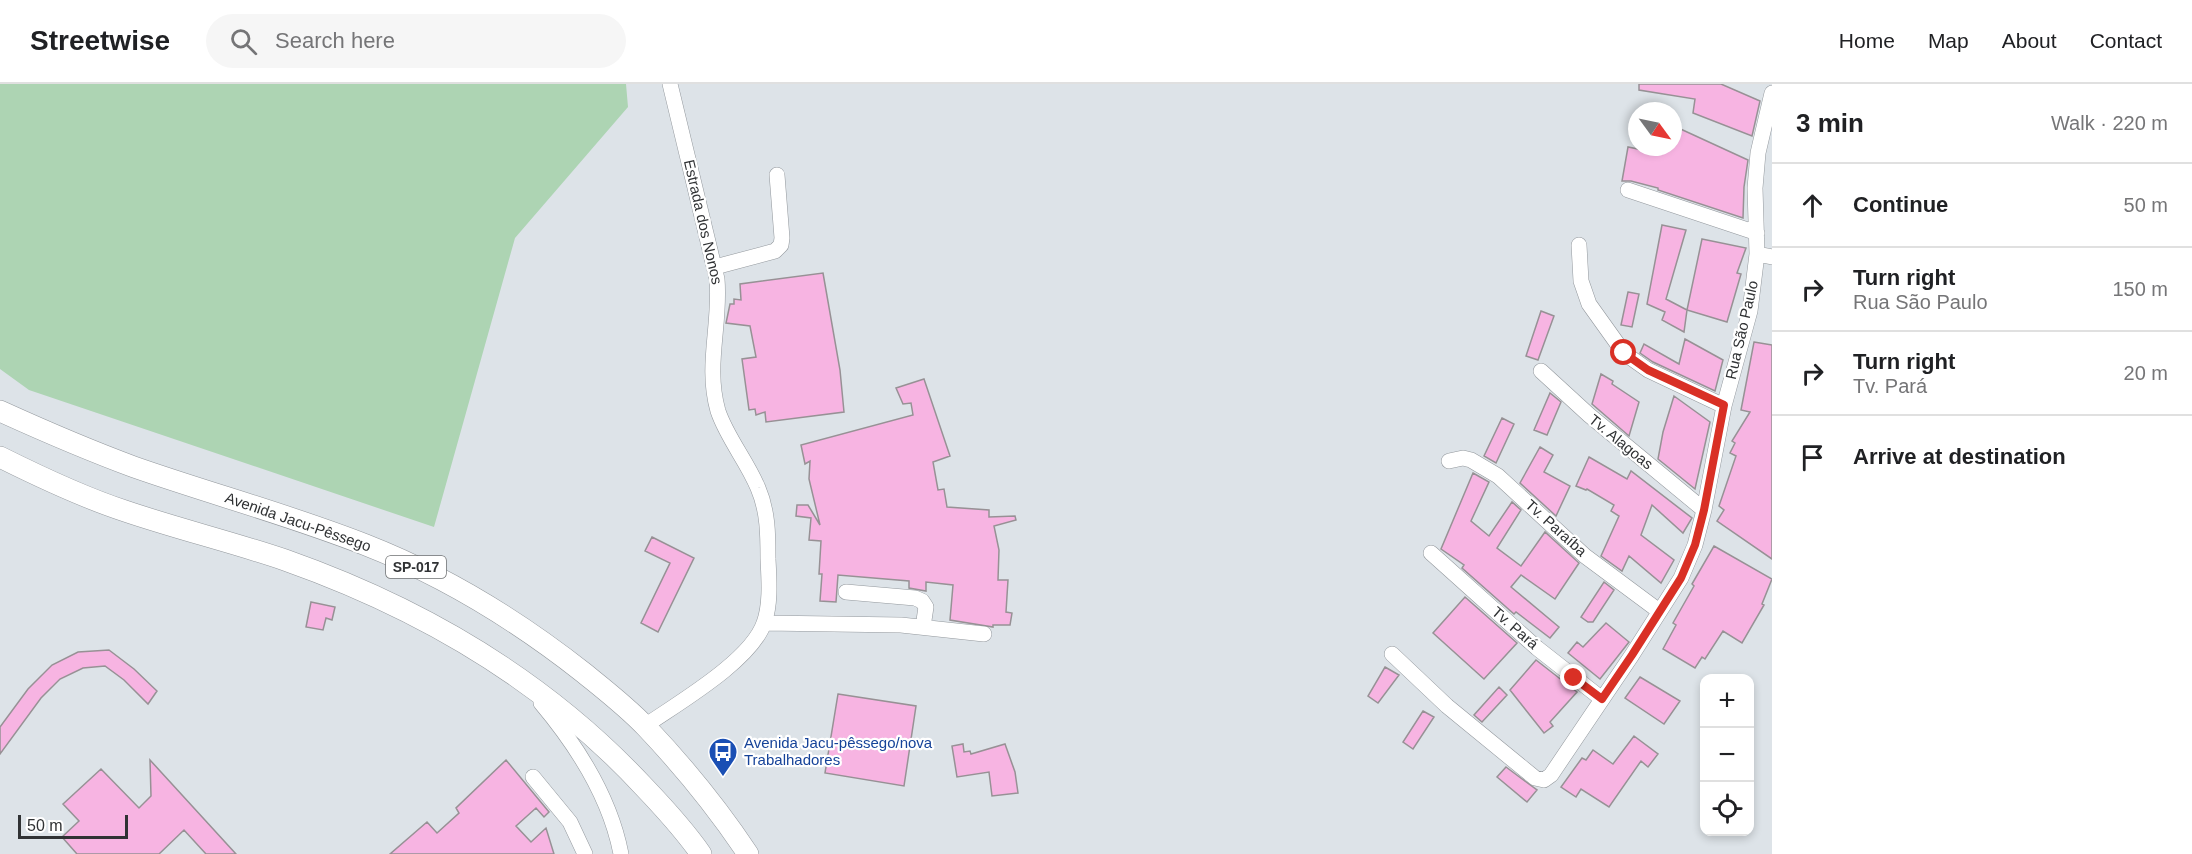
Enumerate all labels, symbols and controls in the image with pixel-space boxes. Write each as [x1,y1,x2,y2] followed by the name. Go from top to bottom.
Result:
[206,14,626,68] search box
[30,25,170,56] text: Streetwise
[227,25,260,58] icon: search
[275,28,395,53] text: Search here
[1839,29,1895,52] text: Home
[1928,29,1969,52] text: Map
[2002,29,2057,52] text: About
[2090,29,2162,52] text: Contact
[1628,102,1682,156] north arrow
[1796,108,1864,138] text: 3 min
[2051,112,2168,134] text: Walk · 220 m
[681,158,726,286] street label: Estrada dos Nonos
[1796,189,1829,222] icon: ahead
[1853,192,1948,217] text: Continue
[2124,194,2168,216] text: 50 m
[1853,265,1955,290] text: Turn right
[1796,273,1829,306] icon: right
[2112,278,2168,300] text: 150 m
[1722,279,1761,381] street label: Rua São Paulo
[1853,291,1988,313] text: Rua São Paulo
[1610,339,1636,365] route start
[1853,349,1955,374] text: Turn right
[1796,357,1829,390] icon: right
[2124,362,2168,384] text: 20 m
[1853,375,1927,397] text: Tv. Pará
[1586,411,1657,473] street label: Tv. Alagoas
[1796,441,1829,474] icon: arrive
[1853,444,2066,469] text: Arrive at destination
[223,489,373,554] street label: Avenida Jacu-Pêssego
[1522,496,1591,560] street label: Tv. Paraíba
[386,556,446,578] road number: SP-017
[1489,603,1542,653] street label: Tv. Pará
[1560,664,1586,690] route end
[1700,674,1754,836] map controls
[1700,674,1754,728] button: +
[1700,728,1754,782] button: −
[744,734,933,768] place label: Avenida Jacu-pêssego/nova Trabalhadores
[707,736,739,778] bus stop icon: Avenida Jacu-pêssego/nova Trabalhadores
[1700,782,1754,836] button: locate
[18,812,128,840] scale bar
[27,817,63,834] text: 50 m

